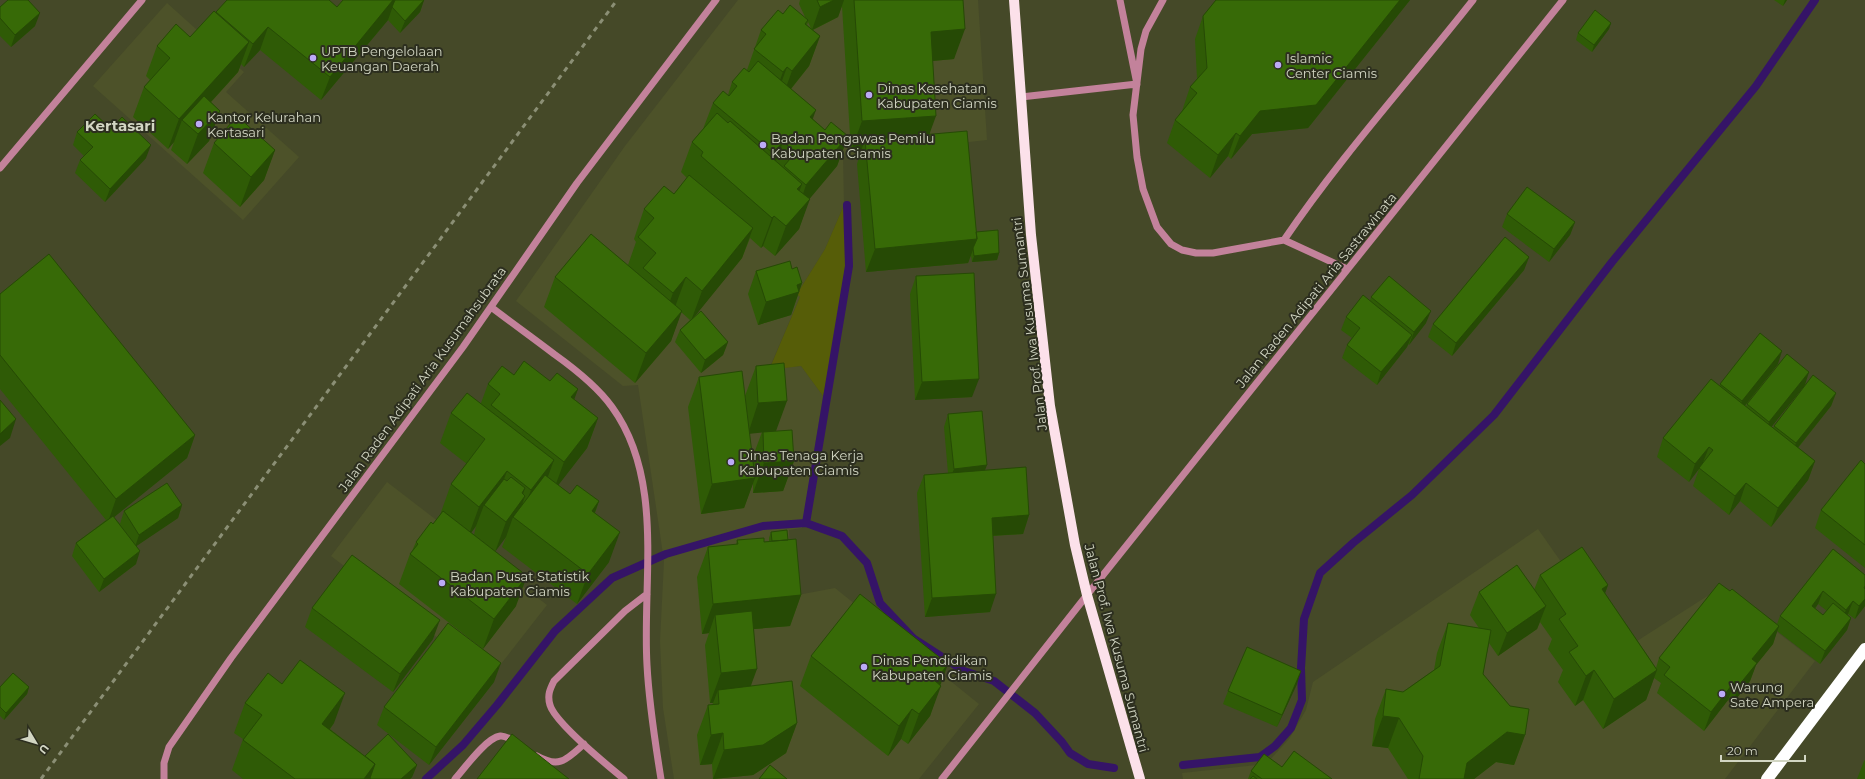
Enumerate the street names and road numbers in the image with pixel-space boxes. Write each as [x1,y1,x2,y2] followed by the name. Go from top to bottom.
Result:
[1232,189,1400,391] street label: Jalan Raden Adipati Aria Sastrawinata
[1008,216,1050,433] street label: Jalan Prof. Iwa Kusuma Sumantri
[334,263,509,496] street label: Jalan Raden Adipati Aria Kusumahsubrata
[1081,541,1153,754] street label: Jalan Prof. Iwa Kusuma Sumantri

